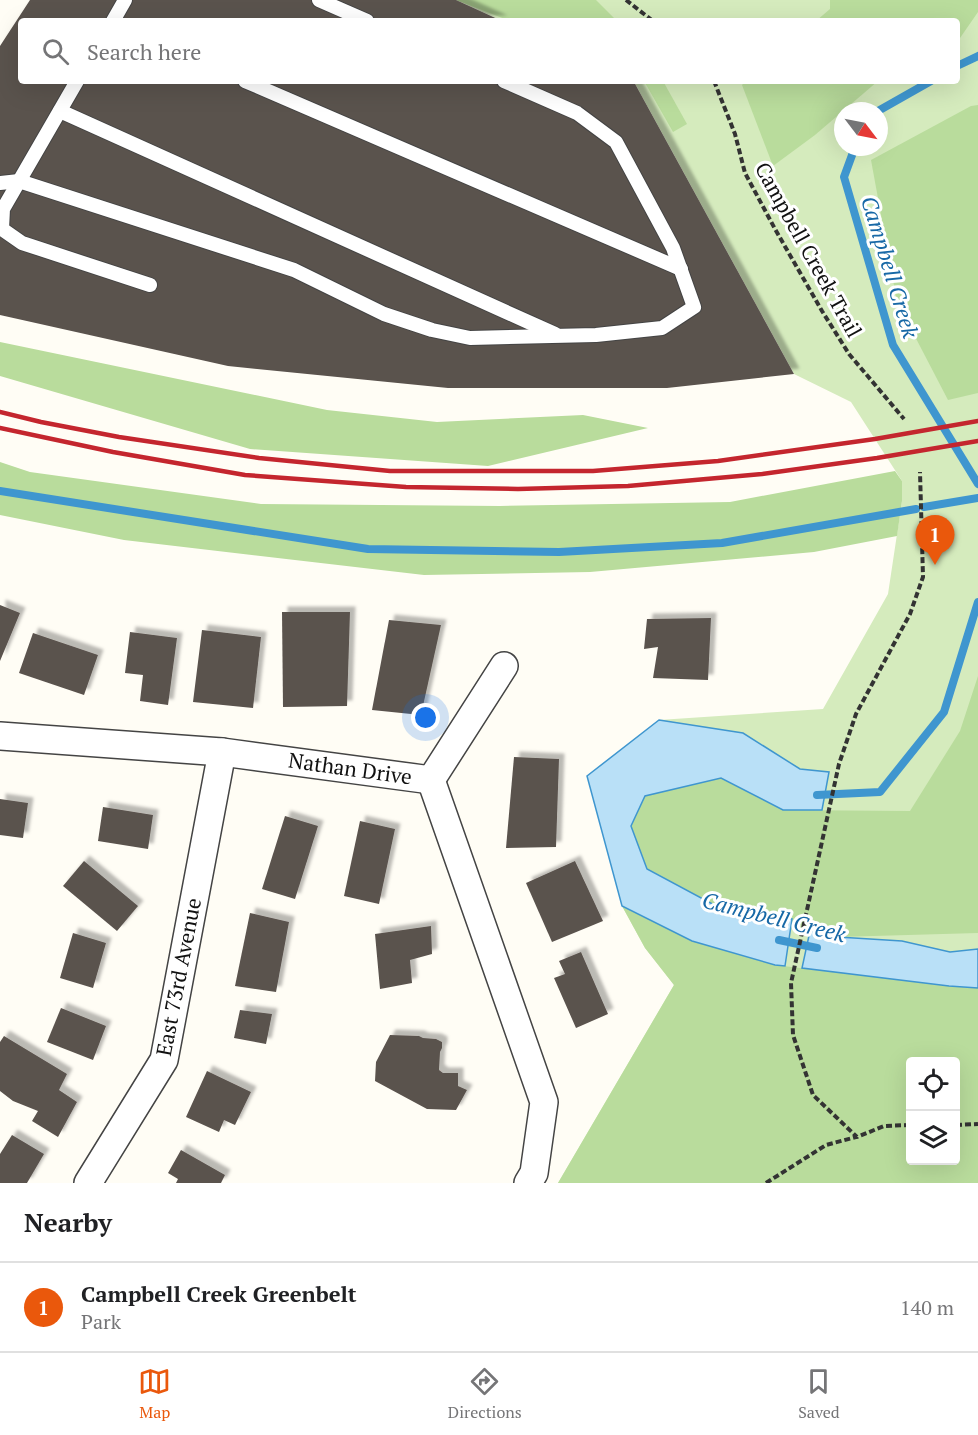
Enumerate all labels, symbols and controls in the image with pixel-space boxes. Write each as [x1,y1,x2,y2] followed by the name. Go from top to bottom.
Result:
[18,18,960,84] search box
[39,35,72,68] icon: search
[87,37,201,66] text: Search here
[834,102,888,156] north arrow
[749,157,869,342] street label: Campbell Creek Trail
[855,192,926,342] water label: Campbell Creek
[916,516,954,565] pin: 1
[411,703,440,732] your location
[287,745,414,791] street label: Nathan Drive
[699,885,849,948] water label: Campbell Creek
[149,895,207,1058] street label: East 73rd Avenue
[906,1057,960,1165] map controls
[906,1057,960,1111] button: locate
[906,1111,960,1165] button: layers
[24,1205,112,1239] text: Nearby
[81,1279,357,1308] text: Campbell Creek Greenbelt
[38,1294,49,1321] text: 1
[900,1294,954,1321] text: 140 m
[81,1308,121,1335] text: Park
[138,1365,171,1423] tab: Map
[448,1365,522,1423] tab: Directions
[798,1365,840,1423] tab: Saved

